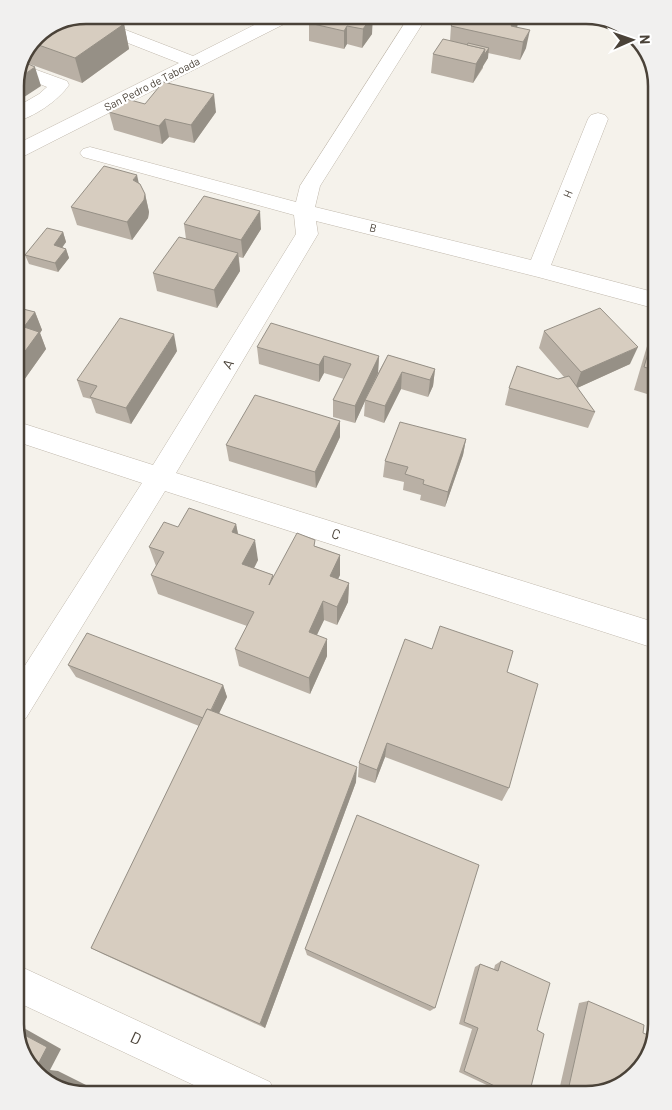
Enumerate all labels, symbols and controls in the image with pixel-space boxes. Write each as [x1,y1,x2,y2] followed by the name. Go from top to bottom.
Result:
[607,15,657,65] north arrow
[637,35,654,44] text: N
[102,54,202,113] street label: San Pedro de Taboada
[560,188,575,200] street label: H
[368,220,378,235] street label: B
[218,355,237,372] street label: A
[329,524,343,543] street label: C
[128,1027,145,1048] street label: D

